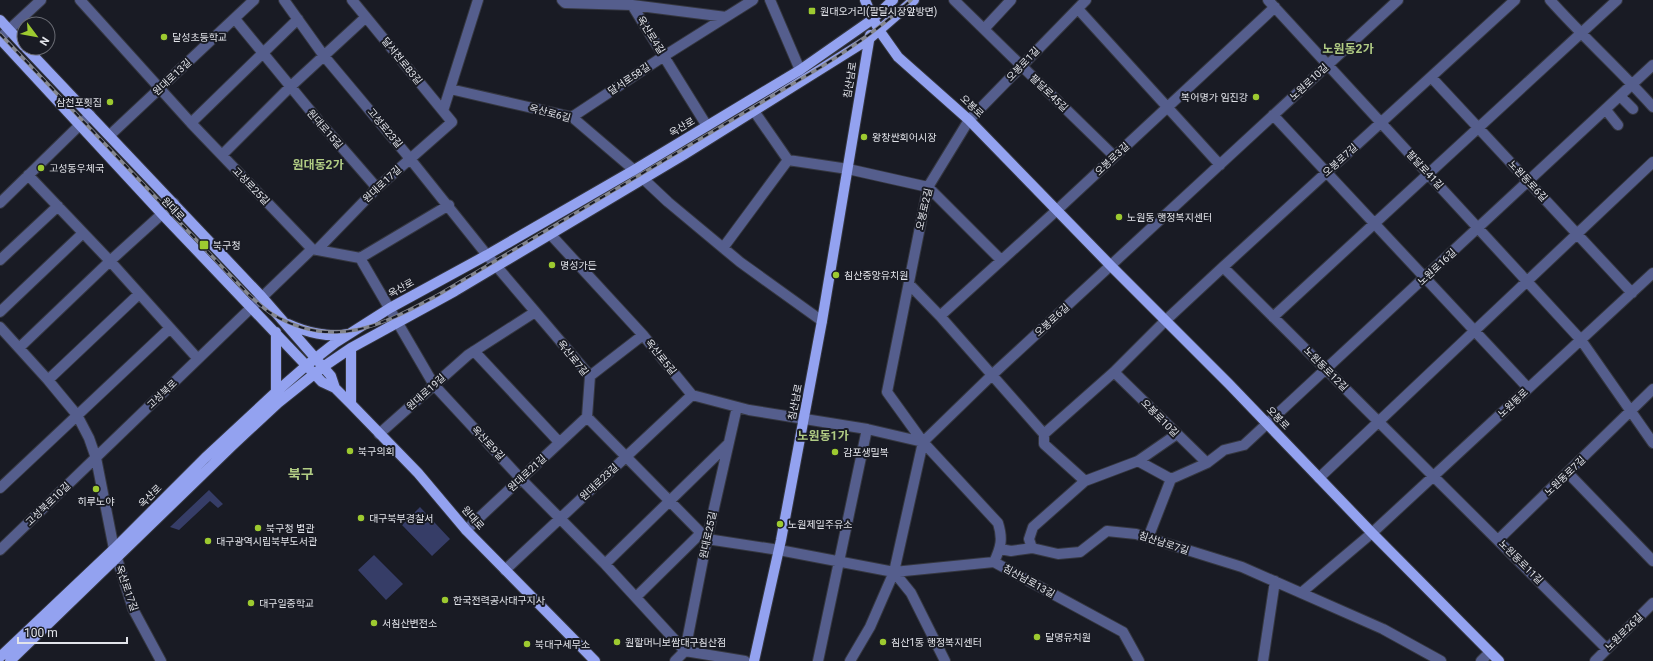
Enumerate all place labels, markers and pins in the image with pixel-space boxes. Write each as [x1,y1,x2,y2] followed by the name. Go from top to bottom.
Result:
[807,6,817,16] marker: 원대오거리(팔달시장앞방면)
[820,6,937,18] place label: 원대오거리(팔달시장앞방면)
[159,32,169,42] marker: 달성초등학교
[172,32,227,43] place label: 달성초등학교
[1181,92,1248,103] place label: 복어명가 임진강
[1251,92,1261,102] marker: 복어명가 임진강
[56,97,102,108] place label: 삼천포횟집
[105,97,115,107] marker: 삼천포횟집
[859,132,869,142] marker: 왕창싼회어시장
[872,132,936,143] place label: 왕창싼회어시장
[36,163,46,173] marker: 고성동우체국
[49,163,104,174] place label: 고성동우체국
[1114,212,1124,222] marker: 노원동 행정복지센터
[1127,212,1212,223] place label: 노원동 행정복지센터
[198,239,210,251] marker: 북구청
[213,240,241,251] place label: 북구청
[547,260,557,270] marker: 명성가든
[560,260,597,271] place label: 명성가든
[831,270,841,280] marker: 침산중앙유치원
[844,270,908,281] place label: 침산중앙유치원
[345,446,355,456] marker: 북구의회
[358,446,395,457] place label: 북구의회
[830,447,840,457] marker: 감포생밀복
[843,447,889,458] place label: 감포생밀복
[91,484,101,494] marker: 히루노야
[78,496,115,507] place label: 히루노야
[356,513,366,523] marker: 대구북부경찰서
[369,513,433,524] place label: 대구북부경찰서
[775,519,785,529] marker: 노원제일주유소
[788,519,852,530] place label: 노원제일주유소
[253,523,263,533] marker: 북구청 별관
[266,523,315,534] place label: 북구청 별관
[203,536,213,546] marker: 대구광역시립북부도서관
[216,536,318,547] place label: 대구광역시립북부도서관
[440,595,450,605] marker: 한국전력공사대구지사
[453,595,546,606] place label: 한국전력공사대구지사
[246,598,256,608] marker: 대구일중학교
[259,598,314,609] place label: 대구일중학교
[369,618,379,628] marker: 서침산변전소
[382,618,437,629] place label: 서침산변전소
[1032,632,1042,642] marker: 달명유치원
[1045,632,1091,643] place label: 달명유치원
[612,637,622,647] marker: 원할머니보쌈대구침산점
[625,637,726,648] place label: 원할머니보쌈대구침산점
[878,637,888,647] marker: 침산1동 행정복지센터
[891,637,982,648] place label: 침산1동 행정복지센터
[522,639,532,649] marker: 북대구세무소
[535,639,590,650] place label: 북대구세무소

